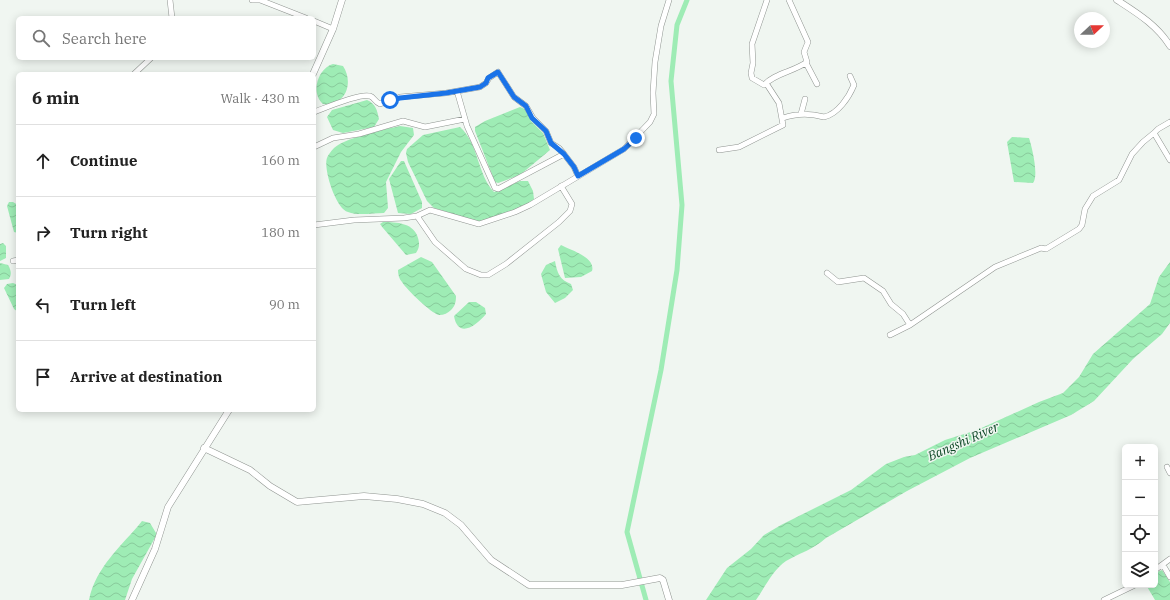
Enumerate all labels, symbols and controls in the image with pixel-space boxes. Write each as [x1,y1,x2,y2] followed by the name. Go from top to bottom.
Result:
[1074,12,1110,48] north arrow
[16,16,316,60] search box
[30,27,52,49] icon: search
[62,29,147,48] text: Search here
[32,87,80,109] text: 6 min
[221,90,300,107] text: Walk · 430 m
[381,91,399,109] route start
[627,129,645,147] route end
[32,150,54,172] icon: ahead
[70,151,137,170] text: Continue
[261,152,300,169] text: 160 m
[32,222,54,244] icon: right
[70,223,148,242] text: Turn right
[261,224,300,241] text: 180 m
[32,294,54,316] icon: left
[70,295,136,314] text: Turn left
[269,296,300,313] text: 90 m
[32,366,54,388] icon: arrive
[70,367,222,386] text: Arrive at destination
[924,418,1002,465] water label: Bangshi River
[1122,444,1158,588] map controls
[1122,444,1158,480] button: +
[1122,480,1158,516] button: −
[1122,516,1158,552] button: locate
[1122,552,1158,588] button: layers

